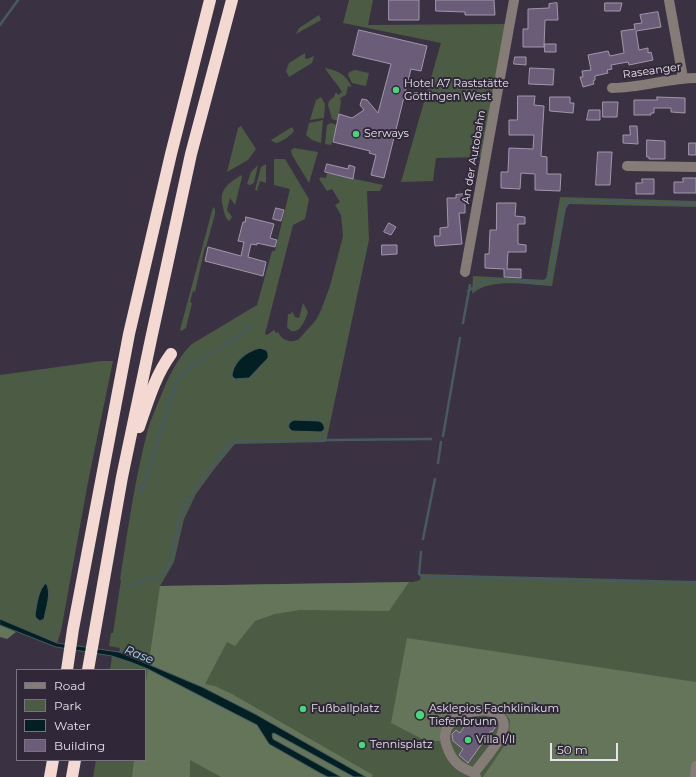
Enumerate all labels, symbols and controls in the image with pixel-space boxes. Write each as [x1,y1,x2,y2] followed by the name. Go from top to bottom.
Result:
[622,60,682,82] street label: Raseanger
[404,77,509,103] place label: Hotel A7 Raststätte Göttingen West
[391,85,401,95] marker: Hotel A7 Raststätte Göttingen West
[459,109,489,205] street label: An der Autobahn
[364,127,409,141] place label: Serways
[351,129,361,139] marker: Serways
[122,643,156,667] water label: Rase
[16,669,146,761] legend
[54,678,85,693] text: Road
[54,698,81,713] text: Park
[311,702,379,716] place label: Fußballplatz
[429,702,559,728] place label: Asklepios Fachklinikum Tiefenbrunn
[298,704,308,714] marker: Fußballplatz
[414,709,426,721] marker: Asklepios Fachklinikum Tiefenbrunn
[54,718,90,733] text: Water
[476,733,515,747] place label: Villa I/II
[463,735,473,745] marker: Villa I/II
[552,735,620,761] scale bar
[54,738,105,753] text: Building
[370,738,433,752] place label: Tennisplatz
[357,740,367,750] marker: Tennisplatz
[557,742,588,757] text: 50 m

